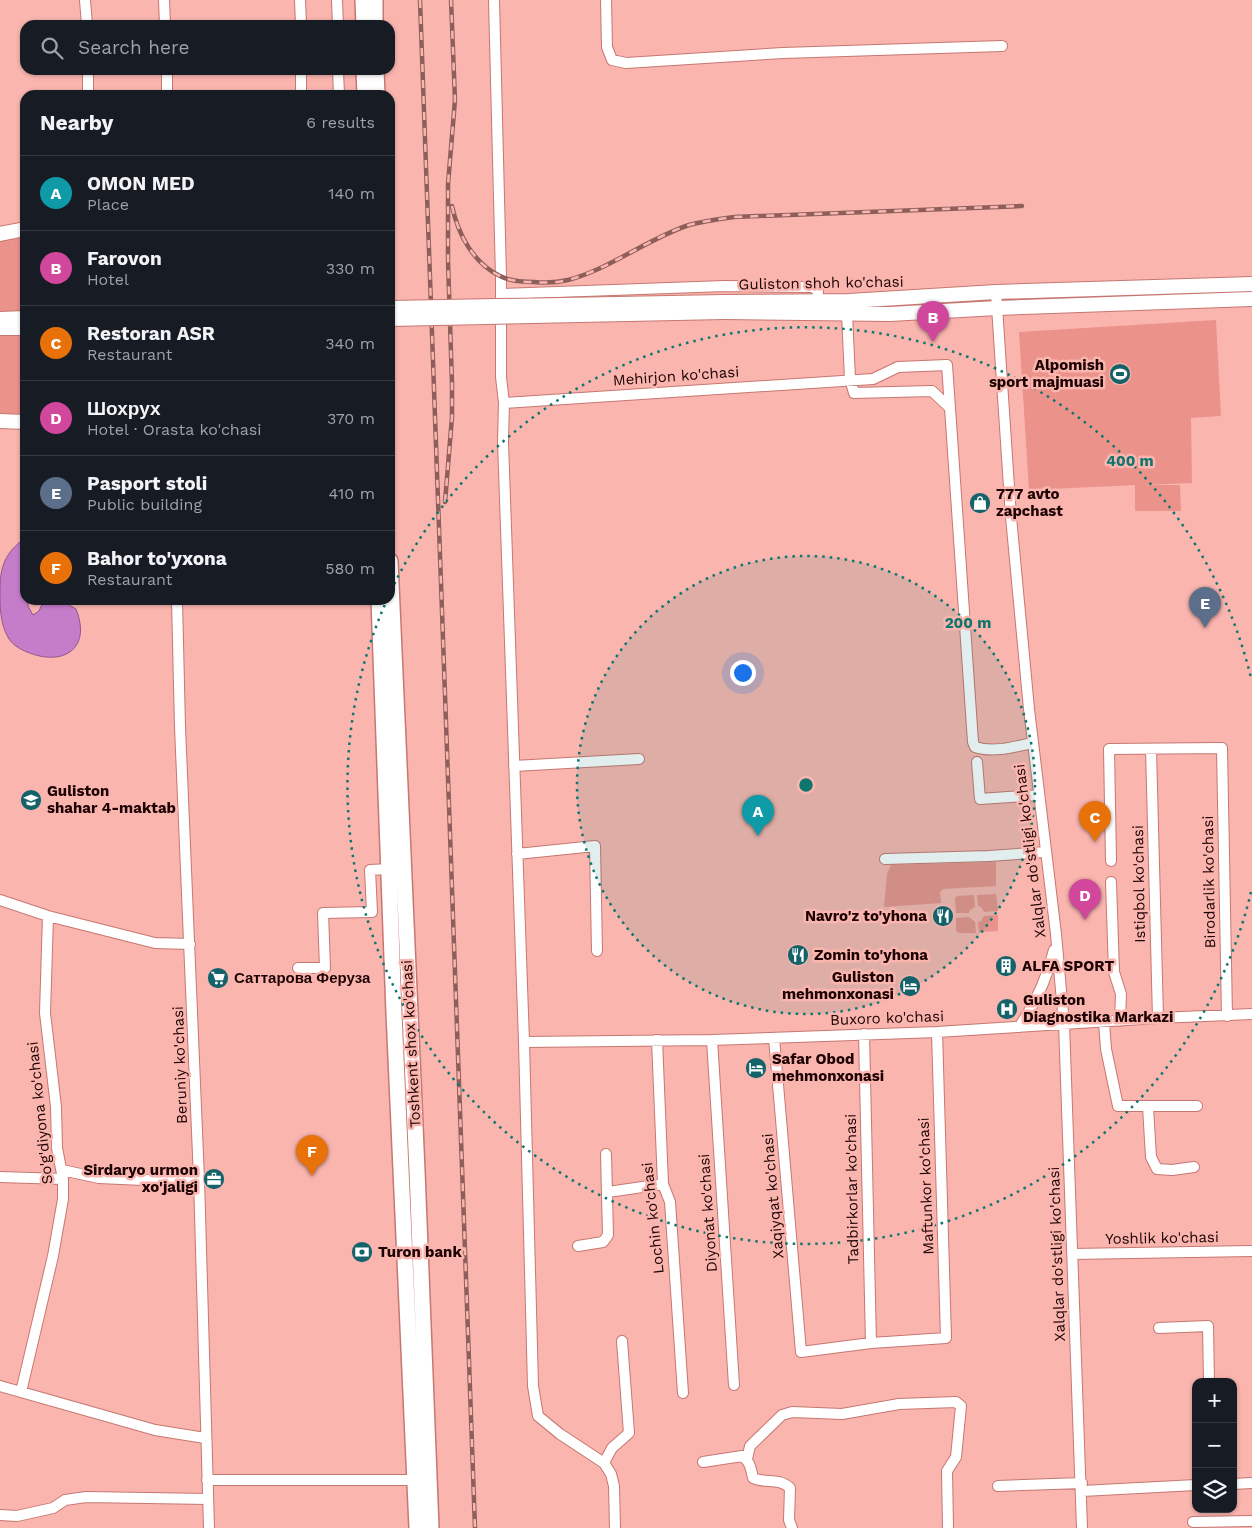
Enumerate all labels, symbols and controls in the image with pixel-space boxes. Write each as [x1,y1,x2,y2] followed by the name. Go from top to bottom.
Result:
[20,20,395,75] search box
[38,34,66,62] icon: search
[78,36,189,59] text: Search here
[40,110,113,135] text: Nearby
[306,113,375,132] text: 6 results
[87,172,195,195] text: OMON MED
[51,184,61,203] text: A
[328,184,375,203] text: 140 m
[87,195,129,214] text: Place
[87,247,162,270] text: Farovon
[51,259,61,278] text: B
[326,259,375,278] text: 330 m
[87,270,129,289] text: Hotel
[738,273,904,293] street label: Guliston shoh ko'chasi
[917,301,949,342] pin: B
[87,322,215,345] text: Restoran ASR
[51,334,61,353] text: C
[325,334,375,353] text: 340 m
[87,345,173,364] text: Restaurant
[989,356,1104,391] place label: Alpomish sport majmuasi
[1108,362,1132,386] sports icon: Alpomish sport majmuasi
[612,363,740,389] street label: Mehirjon ko'chasi
[87,397,161,420] text: Шохрух
[50,409,62,428] text: D
[327,409,375,428] text: 370 m
[87,420,262,439] text: Hotel · Orasta ko'chasi
[1106,452,1154,470] text: 400 m
[87,472,207,495] text: Pasport stoli
[51,484,61,503] text: E
[329,484,375,503] text: 410 m
[996,485,1063,520] place label: 777 avto zapchast
[968,491,992,515] shop icon: 777 avto zapchast
[87,495,202,514] text: Public building
[87,547,227,570] text: Bahor to'yxona
[51,559,61,578] text: F
[325,559,375,578] text: 580 m
[87,570,173,589] text: Restaurant
[1189,587,1221,628] pin: E
[945,614,991,632] text: 200 m
[730,660,756,686] your location
[1010,763,1050,939] street label: Xalqlar do'stligi ko'chasi
[797,776,815,794] centre of rings
[47,782,176,817] place label: Guliston shahar 4-maktab
[19,788,43,812] school or university icon: Guliston shahar 4-maktab
[742,795,774,836] pin: A
[1079,801,1111,842] pin: C
[1199,815,1219,949] street label: Birodarlik ko'chasi
[1129,825,1149,943] street label: Istiqbol ko'chasi
[1069,879,1101,920] pin: D
[931,904,955,928] restaurant icon: Navro'z to'yhona
[805,907,927,925] place label: Navro'z to'yhona
[786,943,810,967] restaurant icon: Zomin to'yhona
[814,946,928,964] place label: Zomin to'yhona
[994,954,1018,978] building icon: ALFA SPORT
[1022,957,1114,975] place label: ALFA SPORT
[398,960,424,1128] street label: Toshkent shox ko'chasi
[206,966,230,990] supermarket icon: Саттарова Феруза
[782,968,894,1003] place label: Guliston mehmonxonasi
[234,969,371,987] place label: Саттарова Феруза
[898,974,922,998] hotel icon: Guliston mehmonxonasi
[1023,991,1173,1026] place label: Guliston Diagnostika Markazi
[995,997,1019,1021] hospital icon: Guliston Diagnostika Markazi
[169,1006,191,1124] street label: Beruniy ko'chasi
[830,1007,944,1029] street label: Buxoro ko'chasi
[24,1041,56,1185] street label: So'g'diyona ko'chasi
[772,1050,884,1085] place label: Safar Obod mehmonxonasi
[744,1056,768,1080] hotel icon: Safar Obod mehmonxonasi
[842,1114,862,1264] street label: Tadbirkorlar ko'chasi
[915,1117,937,1255] street label: Maftunkor ko'chasi
[759,1133,787,1259] street label: Xaqiyqat ko'chasi
[296,1135,328,1176] pin: F
[695,1153,721,1273] street label: Diyonat ko'chasi
[83,1161,198,1196] place label: Sirdaryo urmon xo'jaligi
[638,1161,668,1275] street label: Lochin ko'chasi
[1045,1166,1069,1342] street label: Xalqlar do'stligi ko'chasi
[202,1167,226,1191] office icon: Sirdaryo urmon xo'jaligi
[1105,1228,1219,1248] street label: Yoshlik ko'chasi
[350,1240,374,1264] bank icon: Turon bank
[378,1243,462,1261] place label: Turon bank
[1192,1378,1237,1513] map controls
[1192,1378,1237,1423] button: +
[1192,1423,1237,1468] button: −
[1192,1468,1237,1513] button: layers

